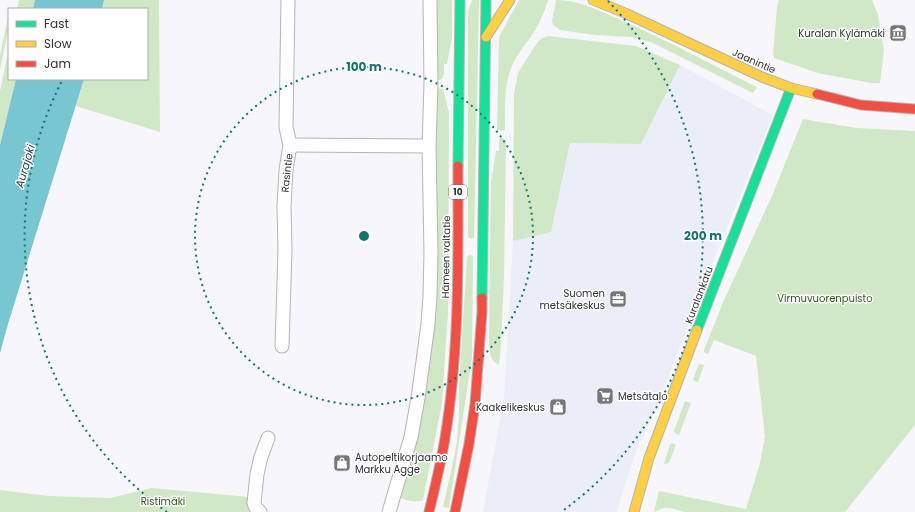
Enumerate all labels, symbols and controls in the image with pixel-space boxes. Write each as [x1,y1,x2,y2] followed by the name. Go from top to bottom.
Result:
[8,8,148,80] legend
[44,15,69,32] text: Fast
[888,23,908,43] museum icon: Kuralan Kylämäki
[798,26,885,41] place label: Kuralan Kylämäki
[44,35,72,52] text: Slow
[730,45,778,77] street label: Jaanintie
[44,55,71,72] text: Jam
[346,58,382,75] text: 100 m
[11,142,39,190] water label: Aurajoki
[277,153,297,193] street label: Rasintie
[449,185,467,199] road number: 10
[438,215,454,299] street label: Hämeen valtatie
[684,227,722,244] text: 200 m
[357,229,371,243] centre of rings
[681,264,717,326] street label: Kuralankatu
[540,286,605,313] place label: Suomen metsäkeskus
[608,289,628,309] office icon: Suomen metsäkeskus
[777,291,873,306] park label: Virmuvuorenpuisto
[595,386,615,406] supermarket icon: Metsätalo
[618,389,668,404] place label: Metsätalo
[548,397,568,417] shop icon: Kaakelikeskus
[476,400,545,415] place label: Kaakelikeskus
[355,450,448,477] place label: Autopeltikorjaamo Markku Agge
[332,453,352,473] shop icon: Autopeltikorjaamo Markku Agge
[141,494,185,509] park label: Ristimäki

